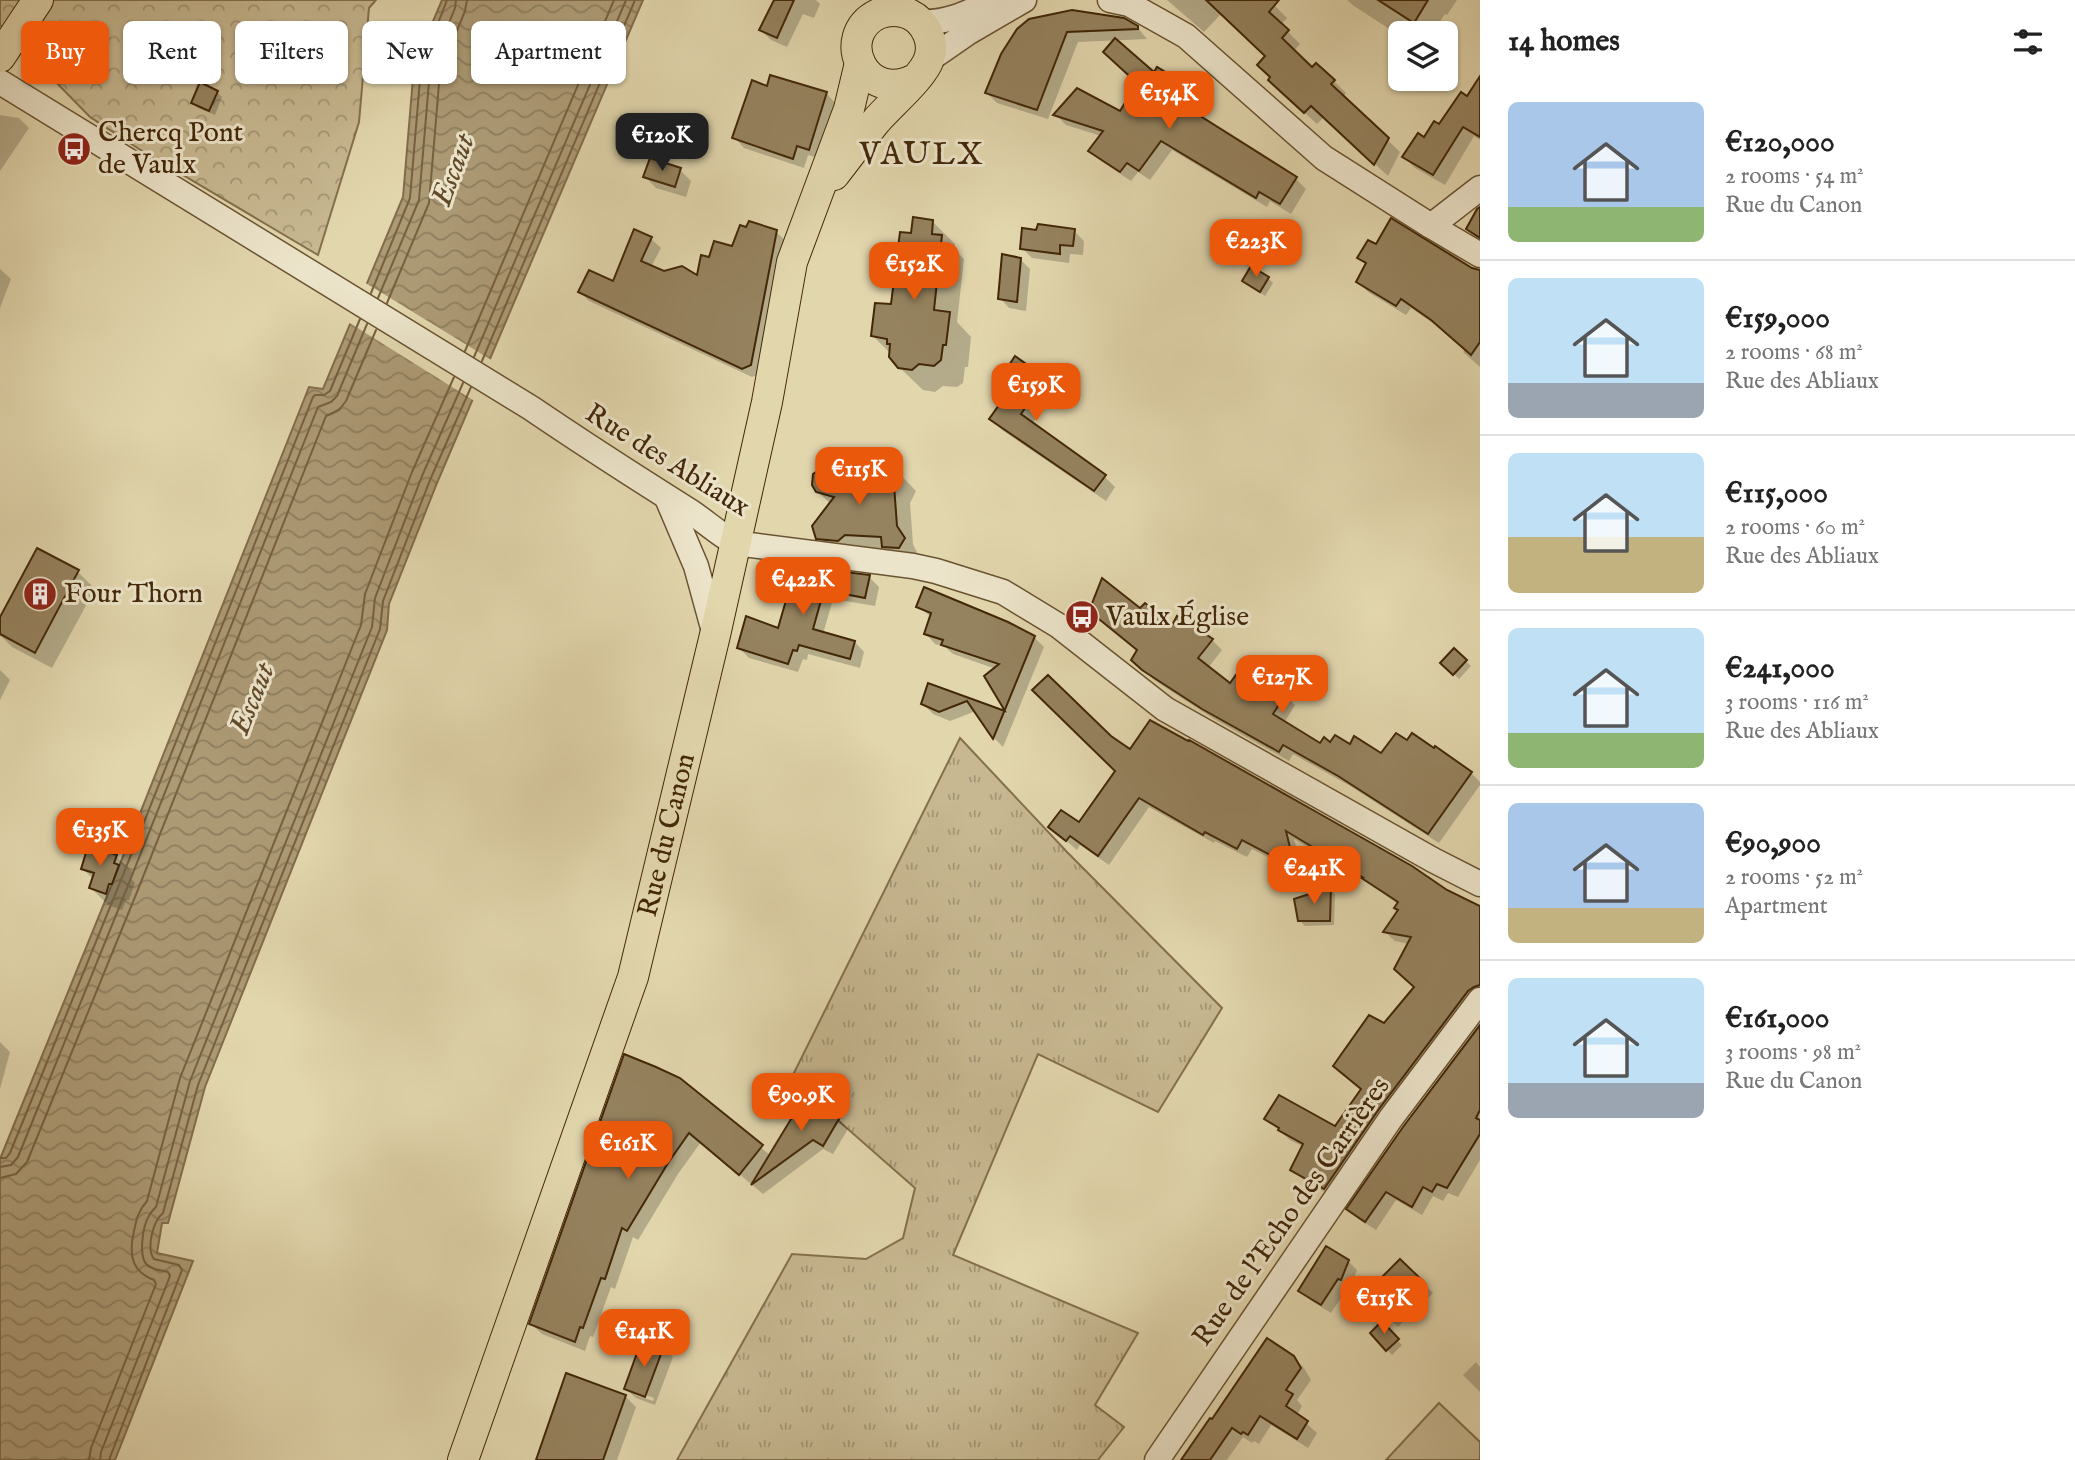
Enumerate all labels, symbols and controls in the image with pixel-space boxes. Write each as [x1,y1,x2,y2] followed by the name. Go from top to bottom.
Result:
[21,21,109,84] chip: Buy
[123,21,221,84] chip: Rent
[235,21,348,84] chip: Filters
[362,21,457,84] chip: New
[471,21,626,84] chip: Apartment
[1388,21,1458,91] map controls
[1388,21,1458,91] button: layers
[1508,23,1620,61] text: 14 homes
[2009,23,2047,61] icon: filters
[1120,72,1218,131] pin: €154K
[1140,79,1198,108] text: €154K
[613,114,711,173] pin: €120K
[98,116,244,183] place label: Chercq Pont de Vaulx
[632,121,692,150] text: €120K
[1725,124,1835,162] text: €120,000
[423,127,485,212] water label: Escaut
[55,130,93,168] bus stop icon: Chercq Pont de Vaulx
[1564,130,1648,214] icon: home
[858,135,985,176] district label: VAULX
[1725,162,1864,191] text: 2 rooms · 54 m²
[1725,191,1862,220] text: Rue du Canon
[1207,219,1305,279] pin: €223K
[1226,227,1286,256] text: €223K
[865,243,963,302] pin: €152K
[885,250,943,279] text: €152K
[1725,300,1830,338] text: €159,000
[1564,306,1648,390] icon: home
[1725,338,1863,367] text: 2 rooms · 68 m²
[987,364,1085,423] pin: €159K
[1725,367,1879,396] text: Rue des Abliaux
[1007,371,1065,400] text: €159K
[578,396,756,526] street label: Rue des Abliaux
[810,448,908,507] pin: €115K
[831,455,887,484] text: €115K
[1725,475,1828,513] text: €115,000
[1564,481,1648,565] icon: home
[1725,513,1865,542] text: 2 rooms · 60 m²
[1725,542,1879,571] text: Rue des Abliaux
[754,558,852,617] pin: €422K
[772,565,834,594] text: €422K
[21,575,59,613] building icon: Four Thorn
[64,577,203,612] place label: Four Thorn
[1063,598,1101,636] bus stop icon: Vaulx Église
[1105,599,1249,635] place label: Vaulx Église
[1725,650,1835,688] text: €241,000
[221,656,285,742] water label: Escaut
[1233,656,1331,715] pin: €127K
[1564,656,1648,740] icon: home
[1252,663,1312,692] text: €127K
[1725,688,1869,717] text: 3 rooms · 116 m²
[1725,717,1879,746] text: Rue des Abliaux
[631,750,704,920] street label: Rue du Canon
[51,808,149,868] pin: €135K
[72,816,128,845] text: €135K
[1725,825,1821,863] text: €90,900
[1564,831,1648,915] icon: home
[1265,846,1363,906] pin: €241K
[1284,854,1344,883] text: €241K
[1725,863,1863,892] text: 2 rooms · 52 m²
[1725,892,1828,921] text: Apartment
[1725,1000,1830,1038] text: €161,000
[1564,1006,1648,1090] icon: home
[1725,1038,1861,1067] text: 3 rooms · 98 m²
[1725,1067,1862,1096] text: Rue du Canon
[1186,1071,1398,1353] street label: Rue de l'Echo des Carrières
[744,1074,858,1133] pin: €90.9K
[768,1081,834,1110] text: €90.9K
[579,1122,677,1181] pin: €161K
[600,1129,656,1158] text: €161K
[1335,1276,1433,1336] pin: €115K
[1356,1284,1412,1313] text: €115K
[595,1310,693,1369] pin: €141K
[615,1317,673,1346] text: €141K

